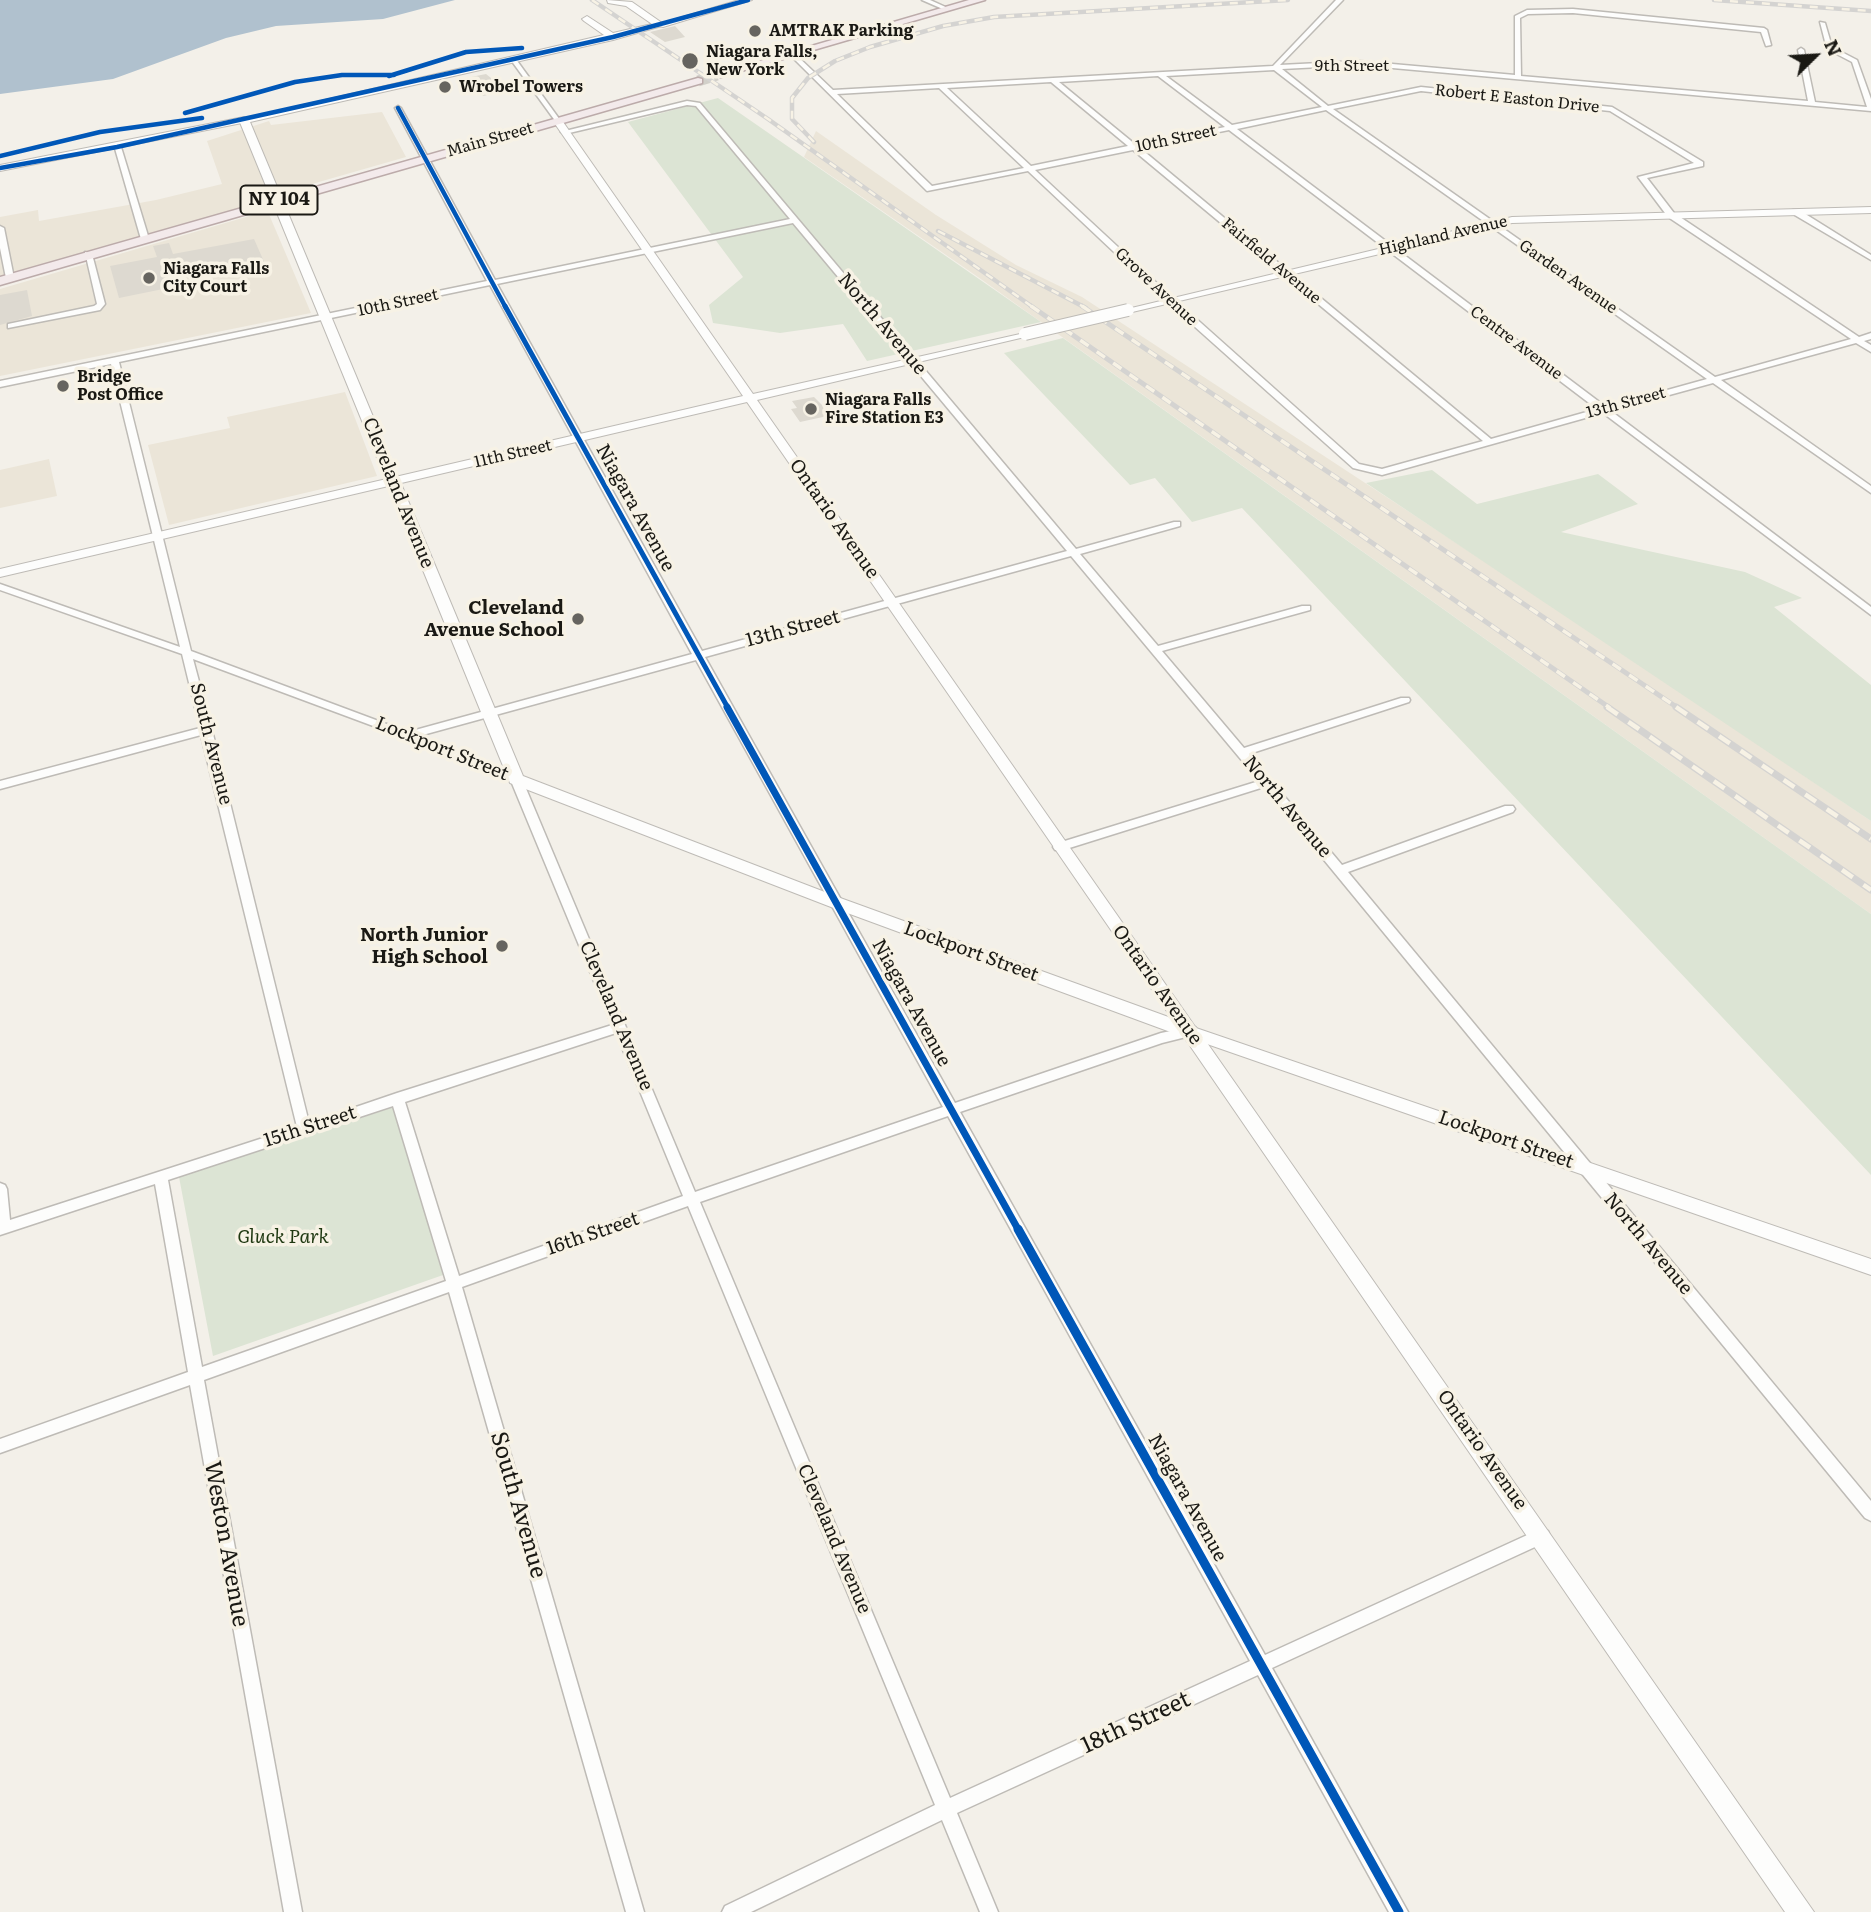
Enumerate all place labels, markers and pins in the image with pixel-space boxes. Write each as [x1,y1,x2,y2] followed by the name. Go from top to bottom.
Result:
[769,21,914,41] place label: AMTRAK Parking
[747,23,763,39] marker: AMTRAK Parking
[706,42,817,80] place label: Niagara Falls, New York
[680,51,700,71] marker: Niagara Falls, New York
[459,77,583,97] place label: Wrobel Towers
[437,79,453,95] marker: Wrobel Towers
[163,259,269,297] place label: Niagara Falls City Court
[141,270,157,286] marker: Niagara Falls City Court
[77,367,163,405] place label: Bridge Post Office
[55,378,71,394] marker: Bridge Post Office
[825,390,944,428] place label: Niagara Falls Fire Station E3
[803,401,819,417] marker: Niagara Falls Fire Station E3
[424,597,564,641] place label: Cleveland Avenue School
[570,611,586,627] marker: Cleveland Avenue School
[360,924,488,968] place label: North Junior High School
[494,938,510,954] marker: North Junior High School

